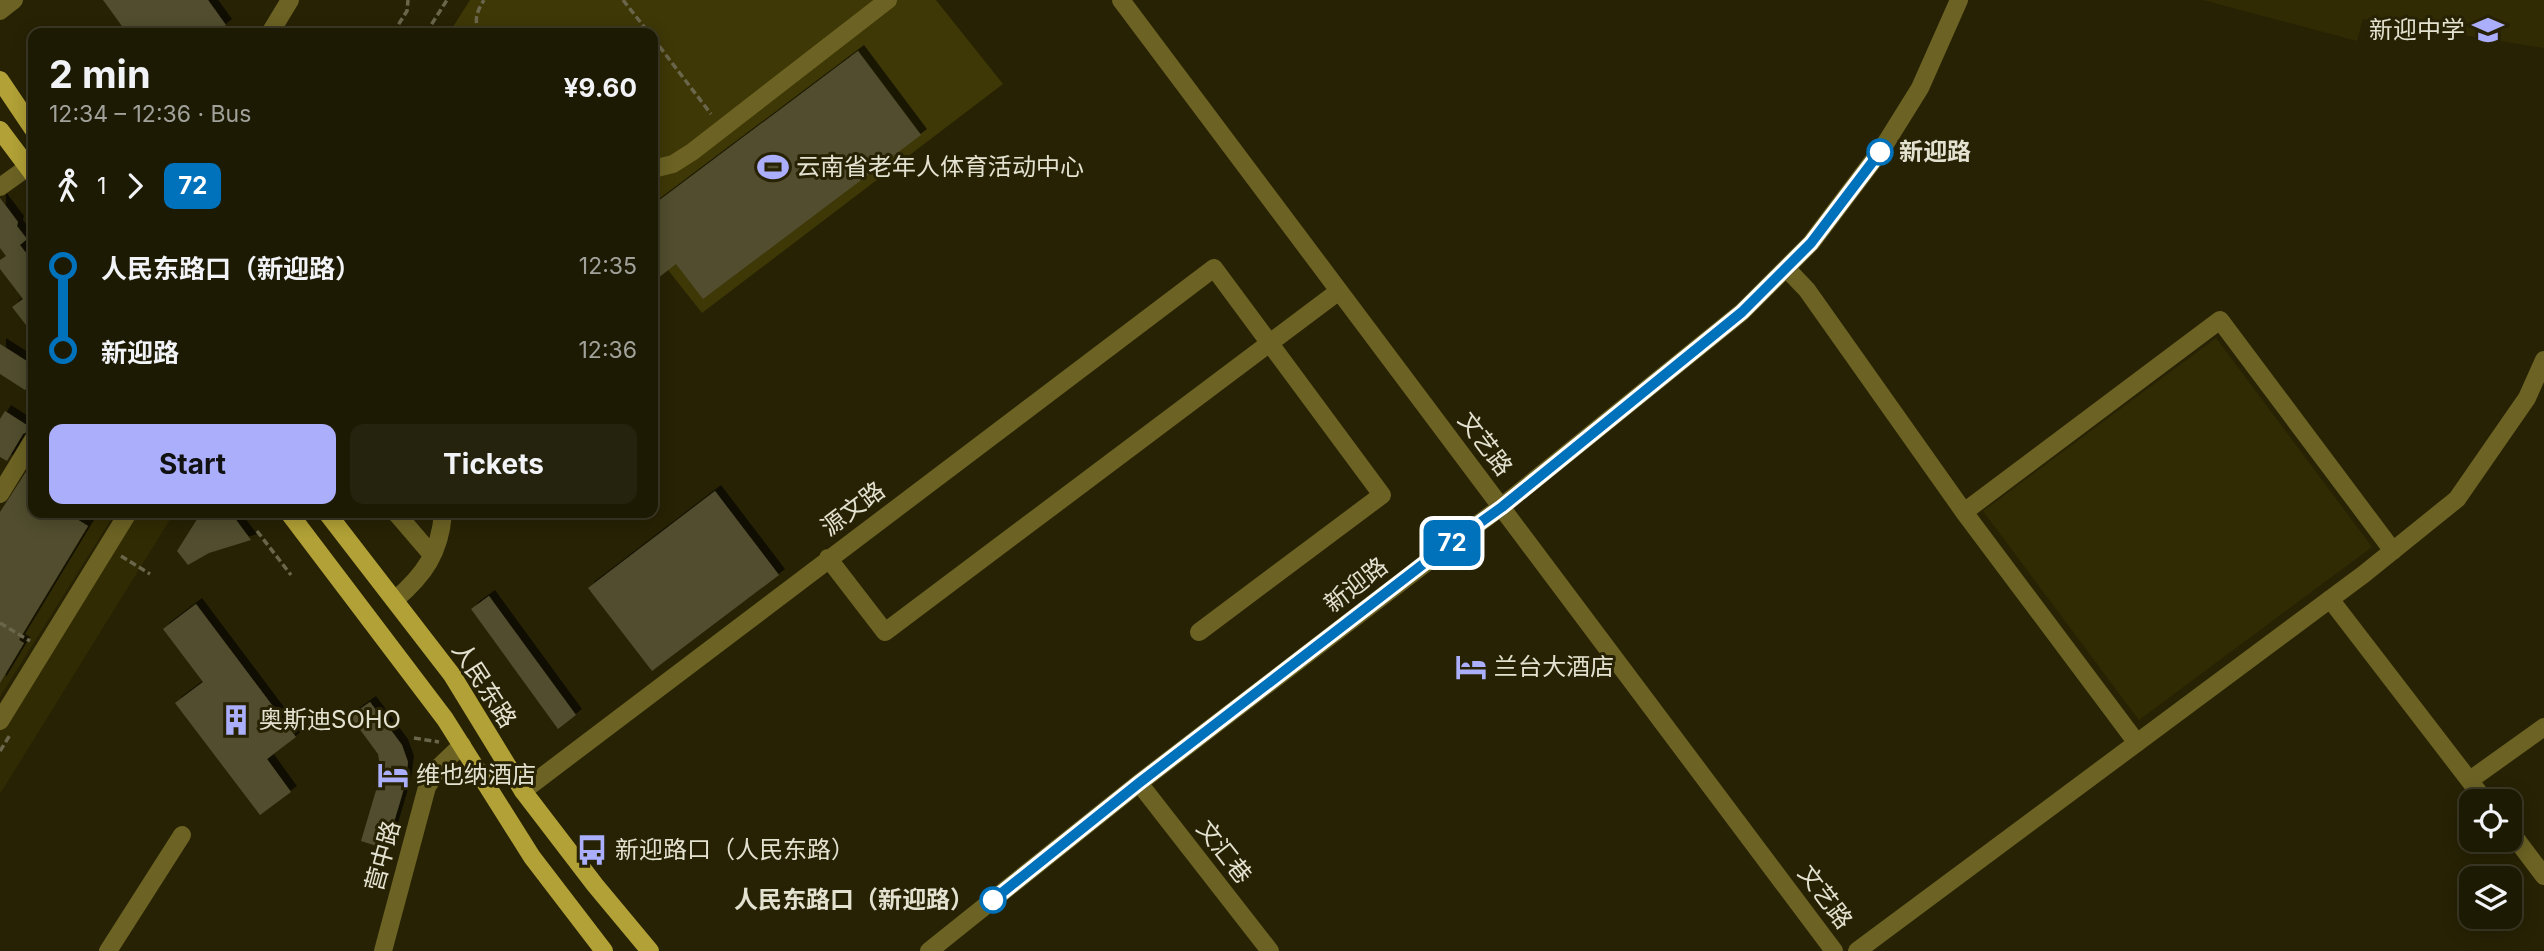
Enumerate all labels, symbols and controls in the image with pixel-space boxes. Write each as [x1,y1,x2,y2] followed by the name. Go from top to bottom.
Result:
[2471,13,2505,47] school or university icon: 新迎中学
[2369,15,2465,44] place label: 新迎中学
[49,51,151,97] text: 2 min
[564,72,637,103] text: ¥9.60
[49,100,251,128] text: 12:34 – 12:36 · Bus
[1899,137,1971,166] place label: 新迎路
[1867,139,1893,165] marker: 新迎路
[756,150,790,184] sports icon: 云南省老年人体育活动中心
[796,152,1084,181] place label: 云南省老年人体育活动中心
[49,167,87,205] icon: walk
[116,167,154,205] icon: forward
[178,171,207,200] text: 72
[97,172,106,200] text: 1
[579,252,637,280] text: 12:35
[101,253,361,284] text: 人民东路口（新迎路）
[579,336,637,364] text: 12:36
[101,337,179,368] text: 新迎路
[1452,406,1519,481] street label: 文艺路
[49,424,336,504] button: Start
[350,424,637,504] button: Tickets
[815,475,890,542] street label: 源文路
[1420,520,1484,566] line badge: 72
[1437,528,1467,557] text: 72
[1318,551,1393,618] street label: 新迎路
[446,637,523,733] street label: 人民东路
[1454,650,1488,684] hotel icon: 兰台大酒店
[1494,652,1614,681] place label: 兰台大酒店
[219,703,253,737] building icon: 奥斯迪SOHO
[259,705,401,734] place label: 奥斯迪SOHO
[376,758,410,792] hotel icon: 维也纳酒店
[416,760,536,789] place label: 维也纳酒店
[2459,789,2522,929] map controls
[2459,789,2522,852] button: locate
[1191,814,1258,889] street label: 文汇巷
[359,817,406,894] street label: 营中路
[575,833,609,867] bus stop icon: 新迎路口（人民东路）
[615,835,855,864] place label: 新迎路口（人民东路）
[1792,859,1859,934] street label: 文艺路
[2459,866,2522,929] button: layers
[734,885,974,914] place label: 人民东路口（新迎路）
[980,887,1006,913] marker: 人民东路口（新迎路）

